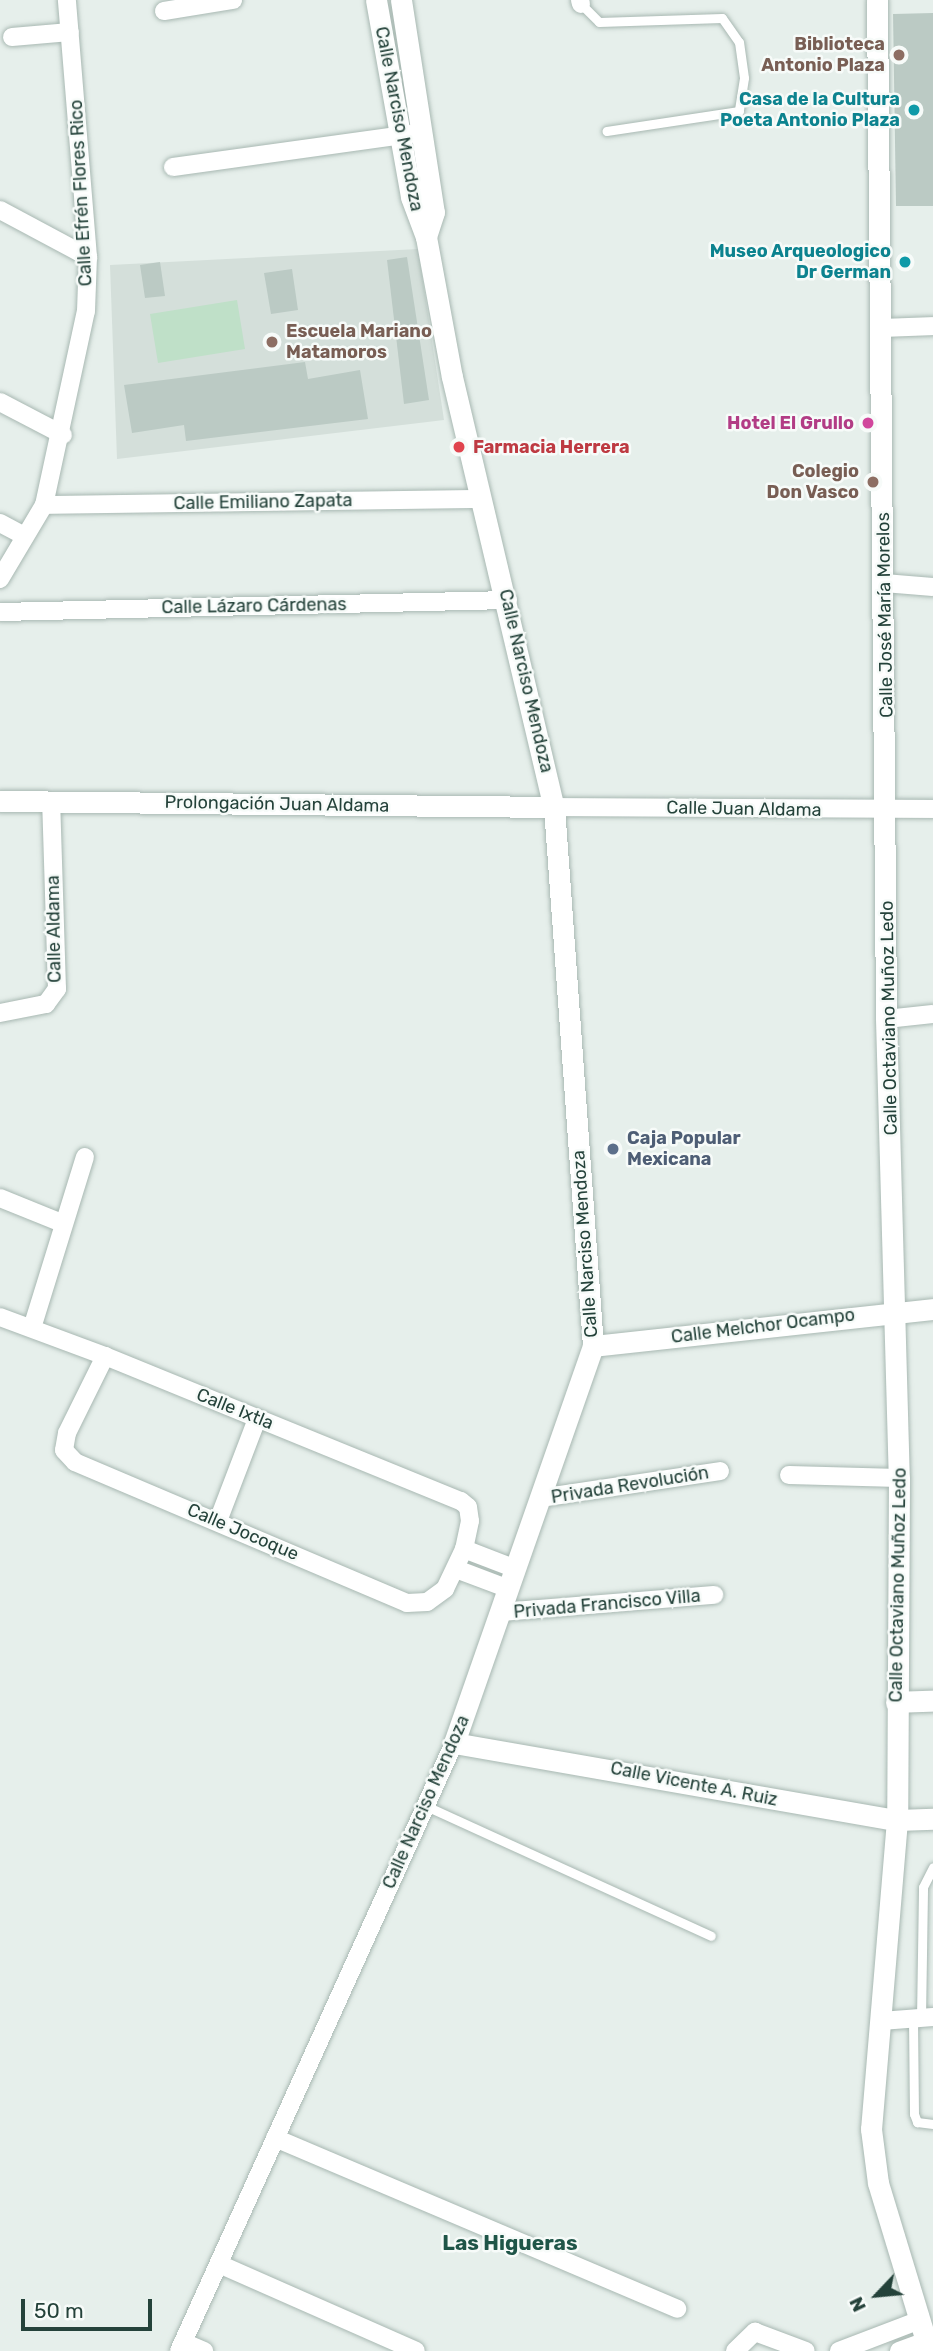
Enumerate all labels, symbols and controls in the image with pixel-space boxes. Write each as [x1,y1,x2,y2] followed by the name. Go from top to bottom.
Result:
[370,25,428,213] street label: Calle Narciso Mendoza
[761,34,885,76] place label: Biblioteca Antonio Plaza
[891,47,907,63] marker: Biblioteca Antonio Plaza
[720,89,900,132] place label: Casa de la Cultura Poeta Antonio Plaza
[65,99,97,287] street label: Calle Efrén Flores Rico
[906,102,922,118] marker: Casa de la Cultura Poeta Antonio Plaza
[709,241,891,284] place label: Museo Arqueologico Dr German
[897,254,913,270] marker: Museo Arqueologico Dr German
[286,321,432,364] place label: Escuela Mariano Matamoros
[264,334,280,350] marker: Escuela Mariano Matamoros
[727,412,854,434] place label: Hotel El Grullo
[860,415,876,431] marker: Hotel El Grullo
[473,436,630,458] place label: Farmacia Herrera
[451,439,467,455] marker: Farmacia Herrera
[766,461,859,504] place label: Colegio Don Vasco
[865,474,881,490] marker: Colegio Don Vasco
[173,490,353,514] street label: Calle Emiliano Zapata
[872,512,898,718] street label: Calle José María Morelos
[494,587,558,775] street label: Calle Narciso Mendoza
[161,594,347,618] street label: Calle Lázaro Cárdenas
[164,791,390,817] street label: Prolongación Juan Aldama
[666,797,822,821] street label: Calle Juan Aldama
[42,875,66,983] street label: Calle Aldama
[876,900,902,1136] street label: Calle Octaviano Muñoz Ledo
[627,1128,741,1170] place label: Caja Popular Mexicana
[605,1141,621,1157] marker: Caja Popular Mexicana
[568,1150,602,1338] street label: Calle Narciso Mendoza
[670,1304,856,1348] street label: Calle Melchor Ocampo
[193,1384,277,1434] street label: Calle Ixtla
[550,1462,710,1508] street label: Privada Revolución
[885,1467,911,1703] street label: Calle Octaviano Muñoz Ledo
[184,1499,302,1565] street label: Calle Jocoque
[512,1585,702,1623] street label: Privada Francisco Villa
[378,1712,474,1892] street label: Calle Narciso Mendoza
[608,1757,780,1811] street label: Calle Vicente A. Ruiz
[442,2230,578,2256] district label: Las Higueras
[842,2260,912,2330] north arrow
[24,2284,156,2328] scale bar
[844,2293,871,2316] text: N
[34,2298,84,2323] text: 50 m

